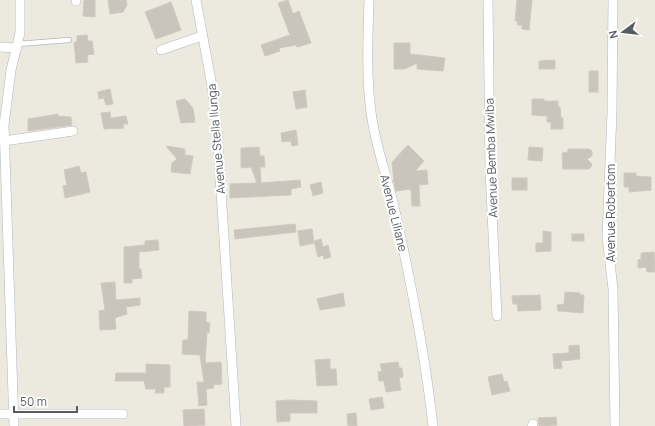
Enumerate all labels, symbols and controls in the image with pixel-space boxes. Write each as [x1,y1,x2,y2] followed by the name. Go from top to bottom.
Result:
[603,12,643,52] north arrow
[605,29,621,40] text: N
[203,83,229,195] street label: Avenue Stella Ilunga
[480,98,502,218] street label: Avenue Bemba Mwiba
[602,164,619,262] street label: Avenue Robertom
[376,173,412,253] street label: Avenue Liliane
[14,388,77,414] scale bar
[20,393,47,410] text: 50 m

